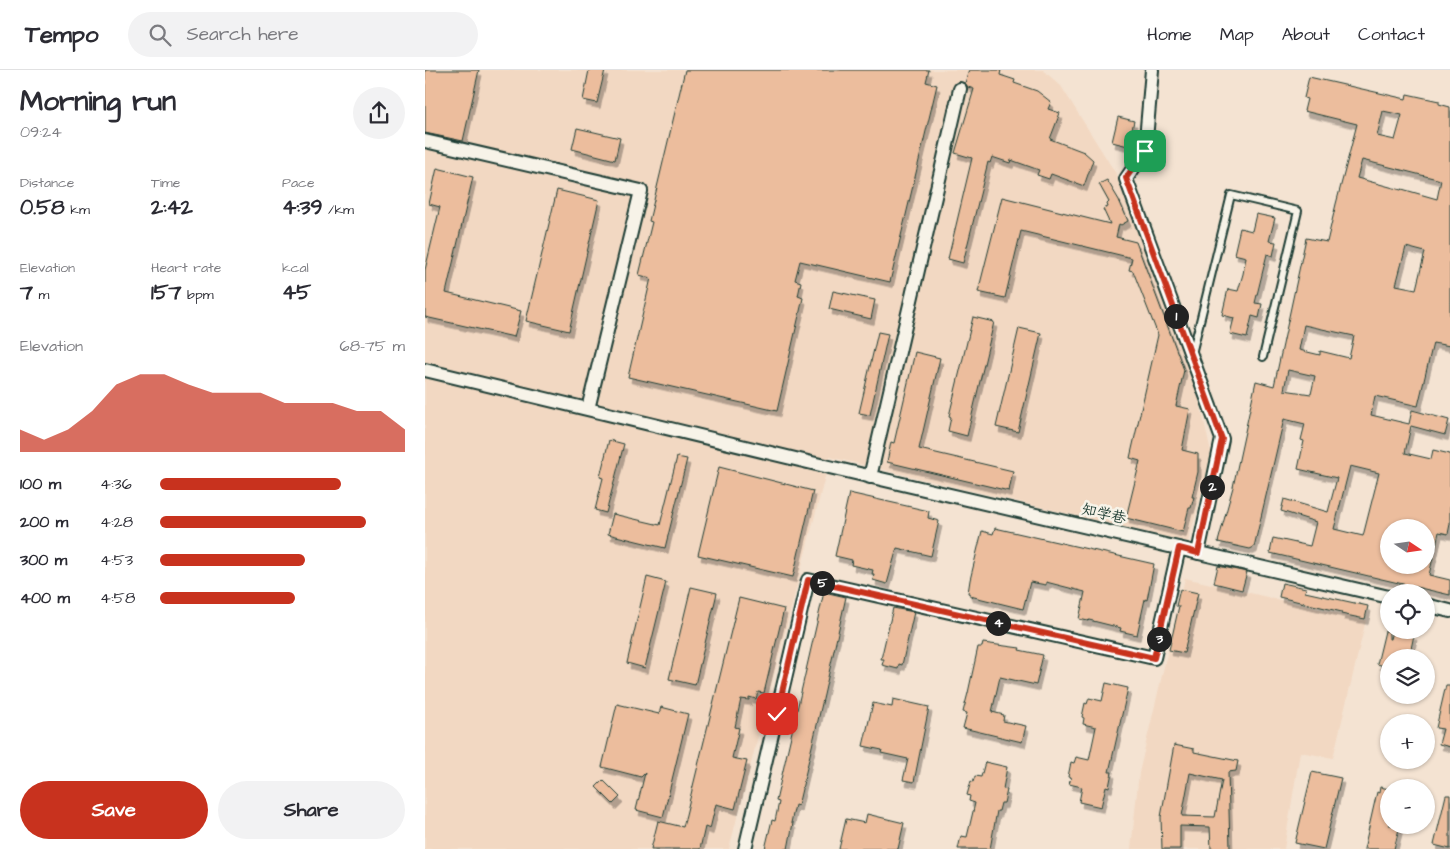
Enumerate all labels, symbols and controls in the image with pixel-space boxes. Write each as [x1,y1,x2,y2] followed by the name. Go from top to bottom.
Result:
[128,12,478,57] search box
[25,18,98,52] text: Tempo
[146,21,174,49] icon: search
[186,21,299,48] text: Search here
[1147,22,1192,47] text: Home
[1220,22,1254,47] text: Map
[1282,22,1330,47] text: About
[1358,22,1425,47] text: Contact
[20,82,176,121] text: Morning run
[353,87,405,139] button: share
[20,121,62,143] text: 09:24
[1124,130,1166,172] pin
[1131,137,1159,165] icon: arrive
[20,173,74,193] text: Distance
[151,173,180,193] text: Time
[282,173,314,193] text: Pace
[20,193,65,222] text: 0.58
[151,193,193,222] text: 2:42
[282,193,322,222] text: 4:39
[65,200,90,220] text: km
[322,200,354,220] text: /km
[20,258,75,278] text: Elevation
[151,258,221,278] text: Heart rate
[282,258,309,278] text: kcal
[20,278,33,307] text: 7
[151,278,181,307] text: 157
[282,278,311,307] text: 45
[33,285,49,305] text: m
[181,285,214,305] text: bpm
[1163,304,1189,328] pin: 1
[1176,306,1177,326] text: 1
[20,335,83,357] text: Elevation
[340,335,405,357] text: 68–75 m
[20,473,61,495] text: 100 m
[100,473,132,495] text: 4:36
[1199,474,1225,500] pin: 2
[1208,477,1217,497] text: 2
[1080,499,1128,529] street label: 知学巷
[20,511,68,533] text: 200 m
[100,511,133,533] text: 4:28
[1380,519,1435,574] north arrow
[1380,519,1435,834] map controls
[20,549,67,571] text: 300 m
[100,549,133,571] text: 4:53
[809,570,835,596] pin: 5
[818,573,827,593] text: 5
[1380,584,1435,639] button: locate
[20,587,70,609] text: 400 m
[100,587,135,609] text: 4:58
[985,610,1011,636] pin: 4
[994,613,1003,633] text: 4
[1147,626,1171,652] pin: 3
[1156,629,1163,649] text: 3
[1380,649,1435,704] button: layers
[756,693,798,735] pin
[763,700,791,728] icon: check
[1380,714,1435,769] button: +
[1380,779,1435,834] button: −
[20,781,208,839] button: Save
[218,781,405,839] button: Share

